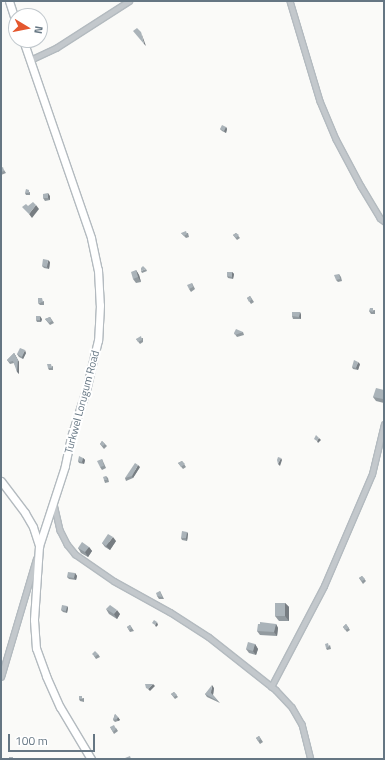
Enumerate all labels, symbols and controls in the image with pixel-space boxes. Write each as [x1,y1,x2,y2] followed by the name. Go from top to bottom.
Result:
[8,8,48,48] north arrow
[30,25,47,35] text: N
[62,349,102,455] street label: Turkwel Lorugum Road
[10,726,97,752] scale bar
[15,731,48,750] text: 100 m

